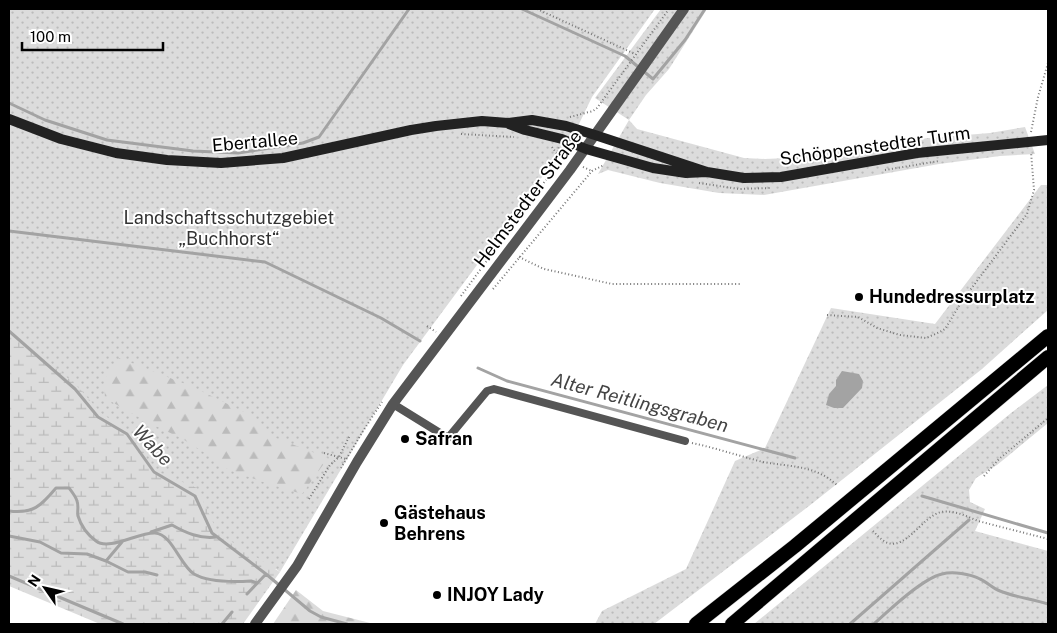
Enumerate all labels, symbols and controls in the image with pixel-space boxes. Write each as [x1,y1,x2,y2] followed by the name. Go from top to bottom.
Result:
[22,20,164,52] scale bar
[30,28,71,45] text: 100 m
[778,122,971,169] street label: Schöppenstedter Turm
[469,126,586,271] street label: Helmstedter Straße
[211,127,299,156] street label: Ebertallee
[124,207,334,249] park label: Landschaftsschutzgebiet „Buchhorst“
[869,286,1035,307] place label: Hundedressurplatz
[853,291,865,303] marker: Hundedressurplatz
[549,368,731,436] water label: Alter Reitlingsgraben
[129,420,177,470] water label: Wabe
[415,428,473,449] place label: Safran
[399,433,411,445] marker: Safran
[394,502,486,544] place label: Gästehaus Behrens
[378,517,390,529] marker: Gästehaus Behrens
[20,563,70,613] north arrow
[25,572,44,590] text: N
[447,584,544,605] place label: INJOY Lady
[431,589,443,601] marker: INJOY Lady

